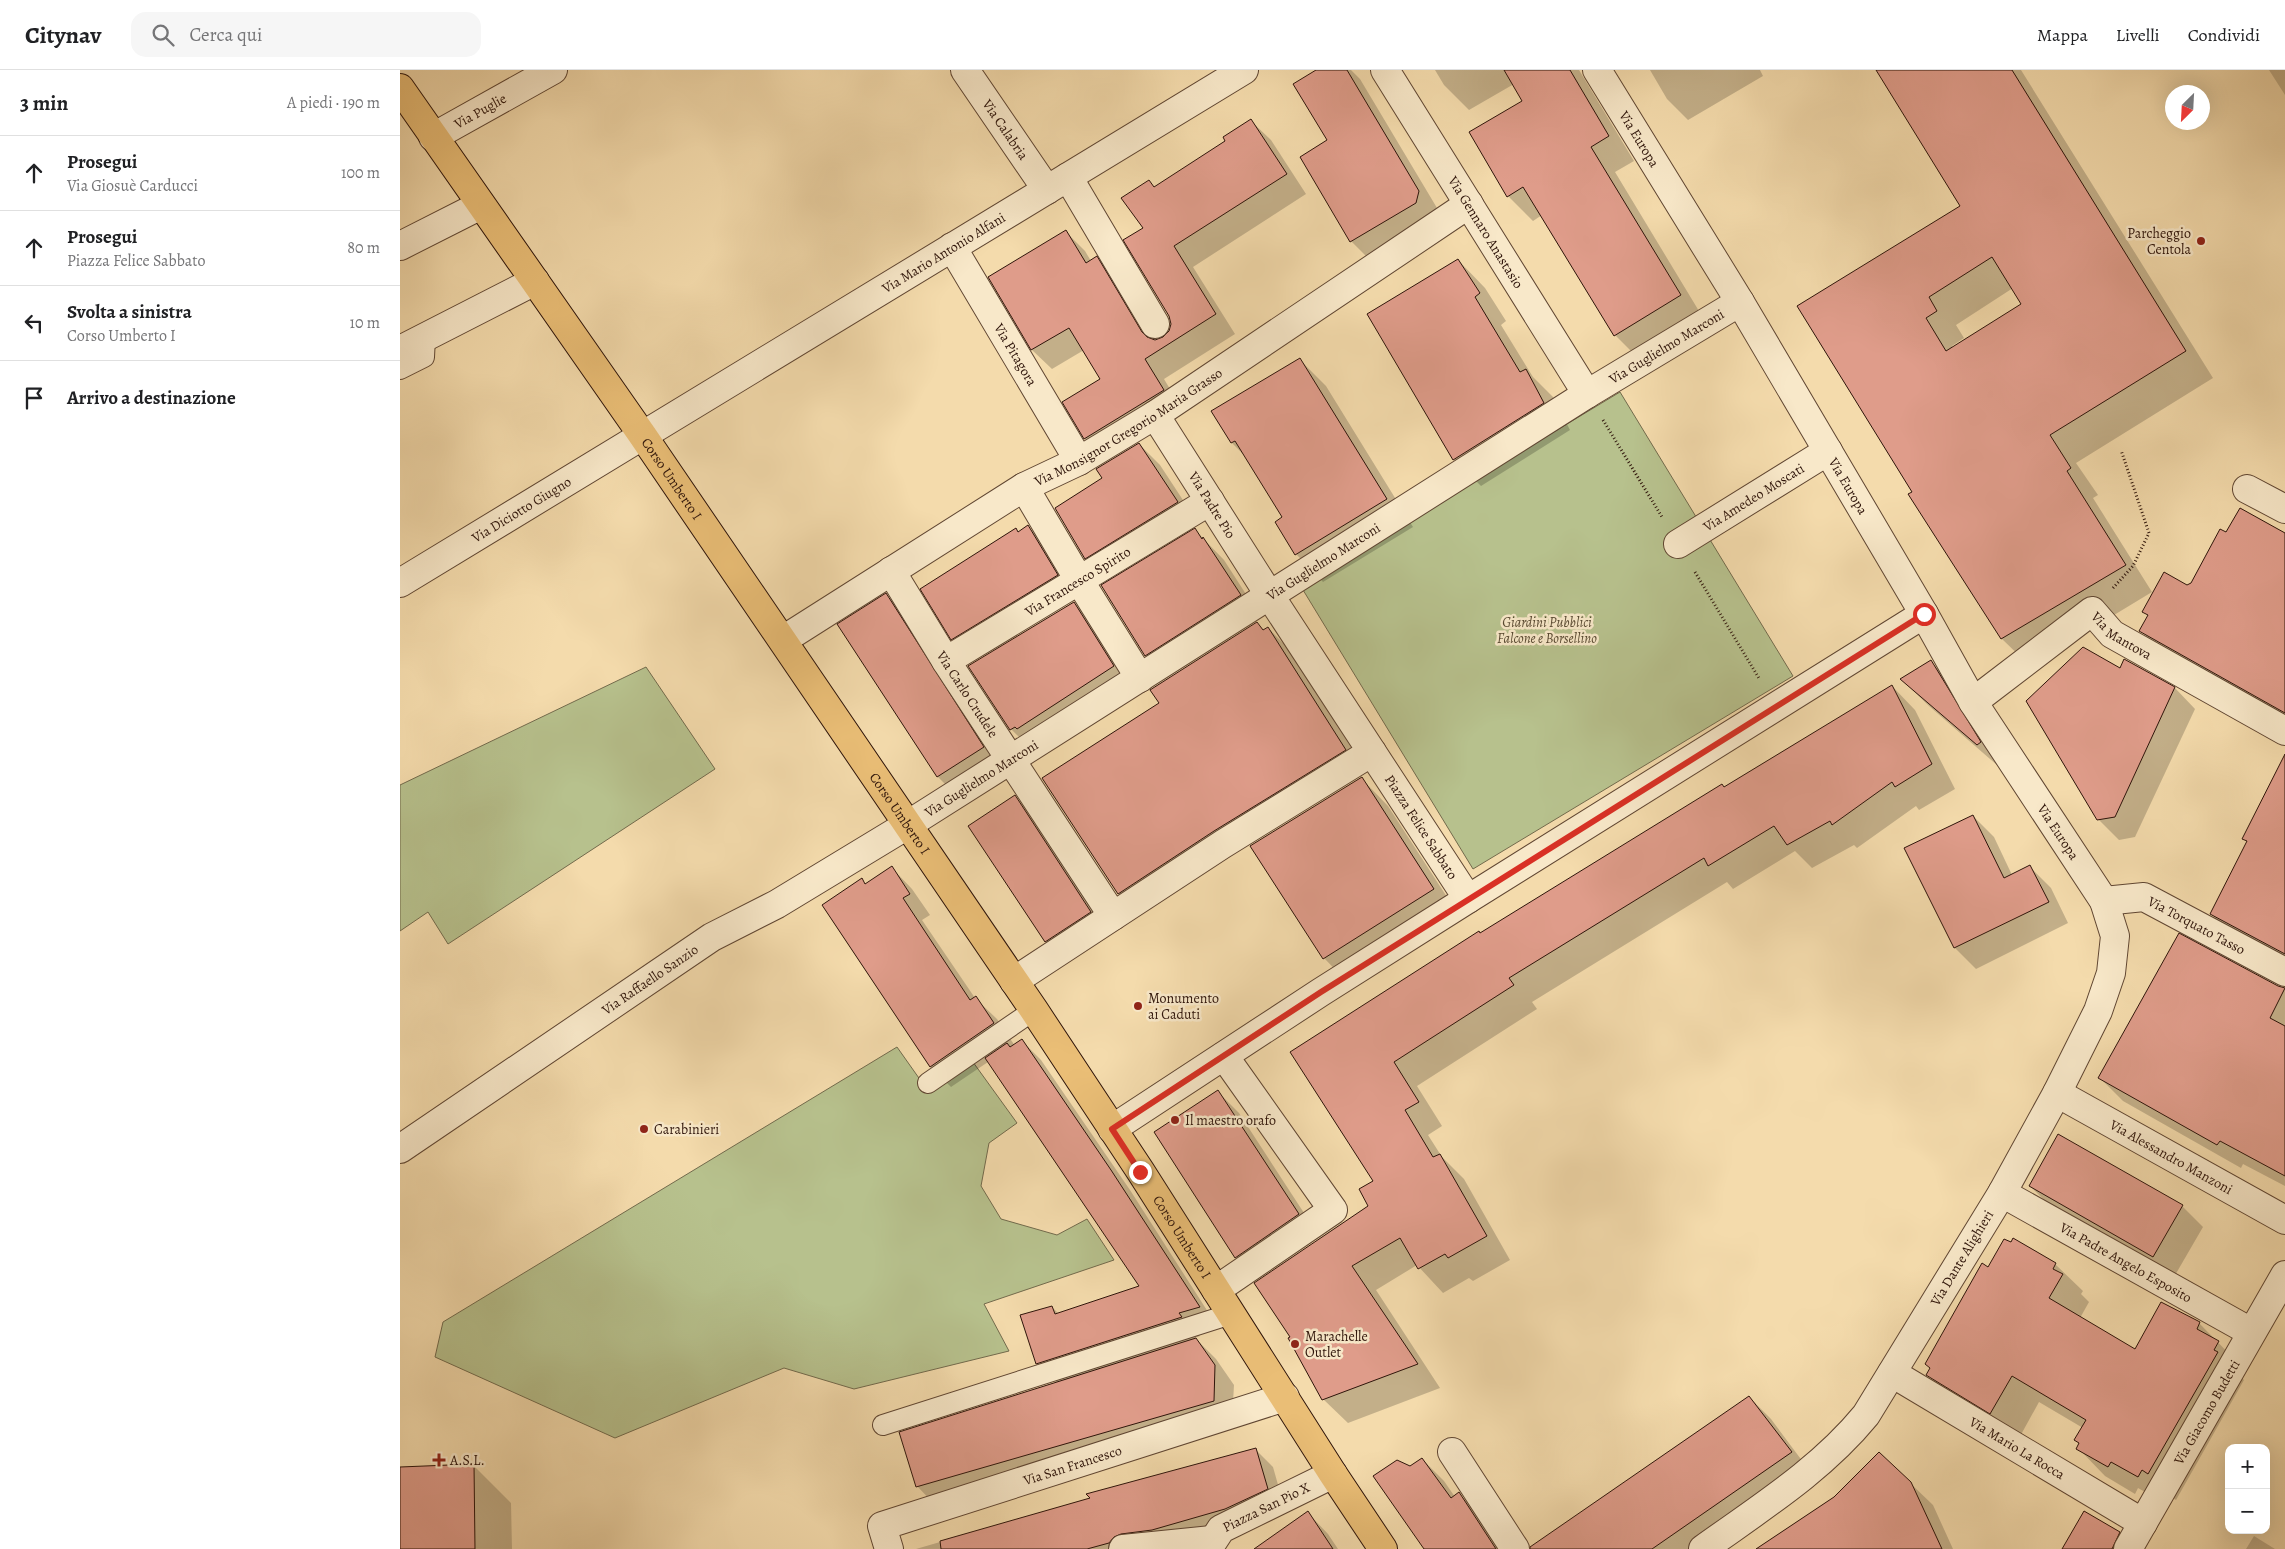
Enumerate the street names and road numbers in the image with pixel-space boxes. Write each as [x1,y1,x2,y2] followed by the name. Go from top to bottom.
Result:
[450,88,510,133] street label: Via Puglie
[978,95,1033,164] street label: Via Calabria
[1614,106,1664,171] street label: Via Europa
[1443,171,1528,292] street label: Via Gennaro Anastasio
[877,208,1009,298] street label: Via Mario Antonio Alfani
[1604,304,1728,389] street label: Via Guglielmo Marconi
[989,319,1042,390] street label: Via Pitagora
[1030,363,1226,491] street label: Via Monsignor Gregorio Maria Grasso
[637,434,707,523] street label: Corso Umberto I
[1824,453,1873,518] street label: Via Europa
[1699,458,1808,536] street label: Via Amedeo Moscati
[1183,467,1240,542] street label: Via Padre Pio
[467,472,575,547] street label: Via Diciotto Giugno
[1262,518,1384,605] street label: Via Guglielmo Marconi
[1020,542,1134,621] street label: Via Francesco Spirito
[2087,607,2156,664] street label: Via Mantova
[932,646,1003,741] street label: Via Carlo Crudele
[920,735,1042,822] street label: Via Guglielmo Marconi
[865,769,935,858] street label: Corso Umberto I
[1380,771,1462,883] street label: Piazza Felice Sabbato
[2033,800,2084,864] street label: Via Europa
[2144,891,2249,959] street label: Via Torquato Tasso
[597,940,702,1019] street label: Via Raffaello Sanzio
[2106,1114,2236,1199] street label: Via Alessandro Manzoni
[1149,1192,1216,1282] street label: Corso Umberto I
[1925,1207,1998,1310] street label: Via Dante Alighieri
[2056,1217,2196,1307] street label: Via Padre Angelo Esposito
[2169,1356,2244,1469] street label: Via Giacomo Budetti
[1965,1411,2069,1484] street label: Via Mario La Rocca
[1020,1440,1124,1490] street label: Via San Francesco
[1219,1477,1314,1536] street label: Piazza San Pio X

